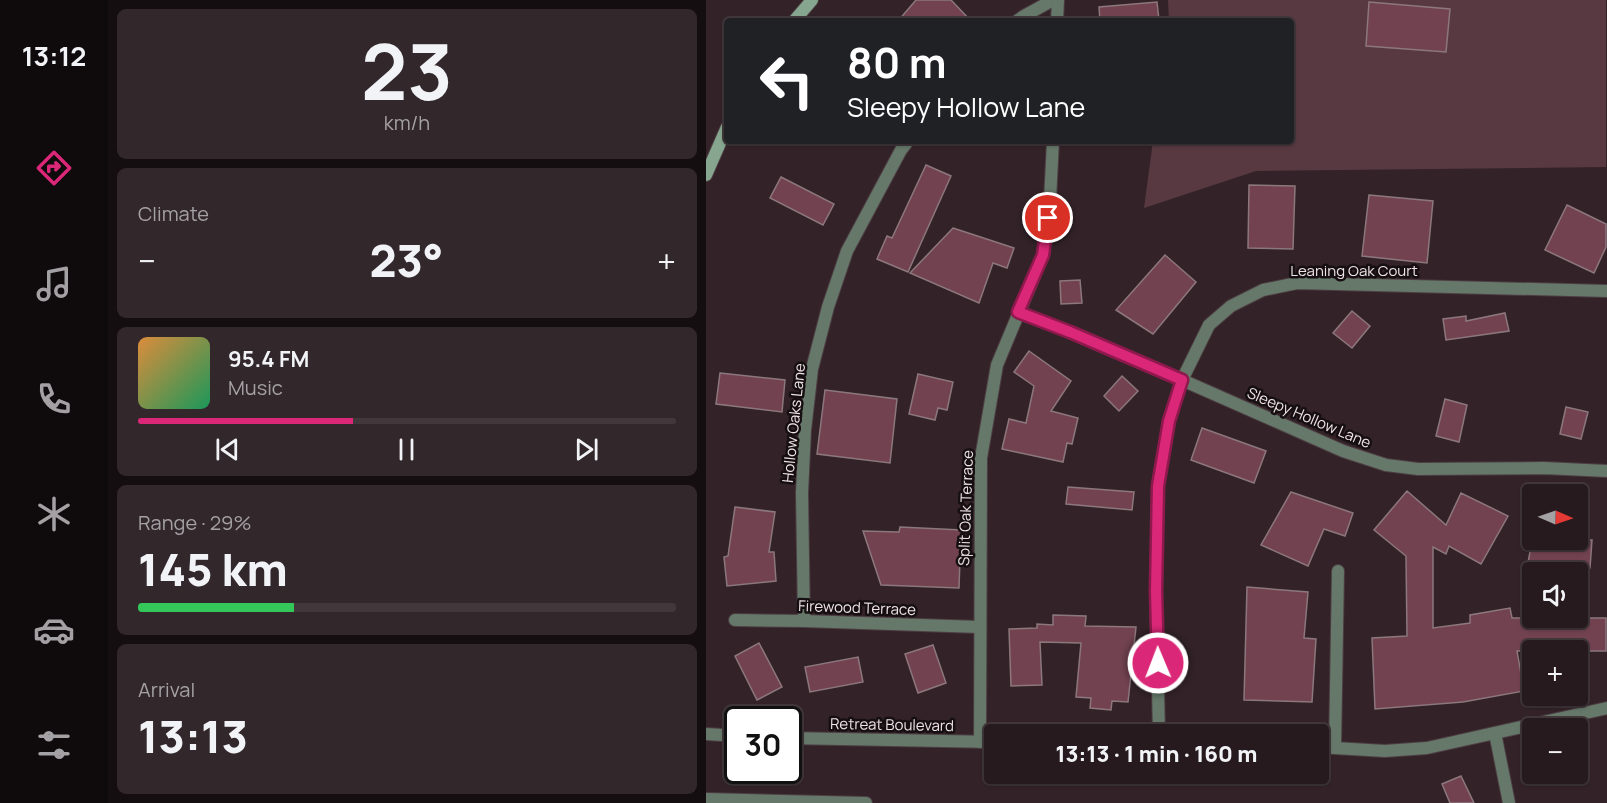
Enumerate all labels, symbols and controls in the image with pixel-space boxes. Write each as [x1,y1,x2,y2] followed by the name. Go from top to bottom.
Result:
[361,17,453,123] text: 23
[847,33,947,91] text: 80 m
[22,37,86,74] text: 13:12
[748,42,826,120] icon: left
[847,88,1085,125] text: Sleepy Hollow Lane
[384,109,430,136] text: km/h
[33,147,75,189] icon: directions
[1022,192,1073,243] pin
[138,200,209,227] text: Climate
[1031,201,1064,234] icon: arrive
[369,229,443,291] text: 23°
[138,238,156,283] text: −
[657,238,676,283] text: +
[1290,260,1418,281] street label: Leaning Oak Court
[33,263,75,305] icon: music
[228,344,309,374] text: 95.4 FM
[777,362,810,484] street label: Hollow Oaks Lane
[228,374,283,401] text: Music
[33,378,75,420] icon: phone
[1244,382,1374,453] street label: Sleepy Hollow Lane
[211,433,244,466] icon: previous
[390,433,423,466] icon: pause
[570,433,603,466] icon: next
[953,449,978,566] street label: Split Oak Terrace
[1522,484,1588,550] north arrow
[1522,484,1588,784] map controls
[33,493,75,535] icon: climate
[138,509,252,536] text: Range · 29%
[138,538,288,600] text: 145 km
[1522,562,1588,628] button: sound
[798,595,916,620] street label: Firewood Terrace
[33,609,75,651] icon: car
[1126,631,1190,695] position arrow
[1522,640,1588,706] button: +
[138,676,195,703] text: Arrival
[138,705,248,767] text: 13:13
[724,706,802,784] speed limit sign: 30
[830,713,954,736] street label: Retreat Boulevard
[1522,718,1588,784] button: −
[33,724,75,766] icon: filters
[1056,739,1257,769] text: 13:13 · 1 min · 160 m

